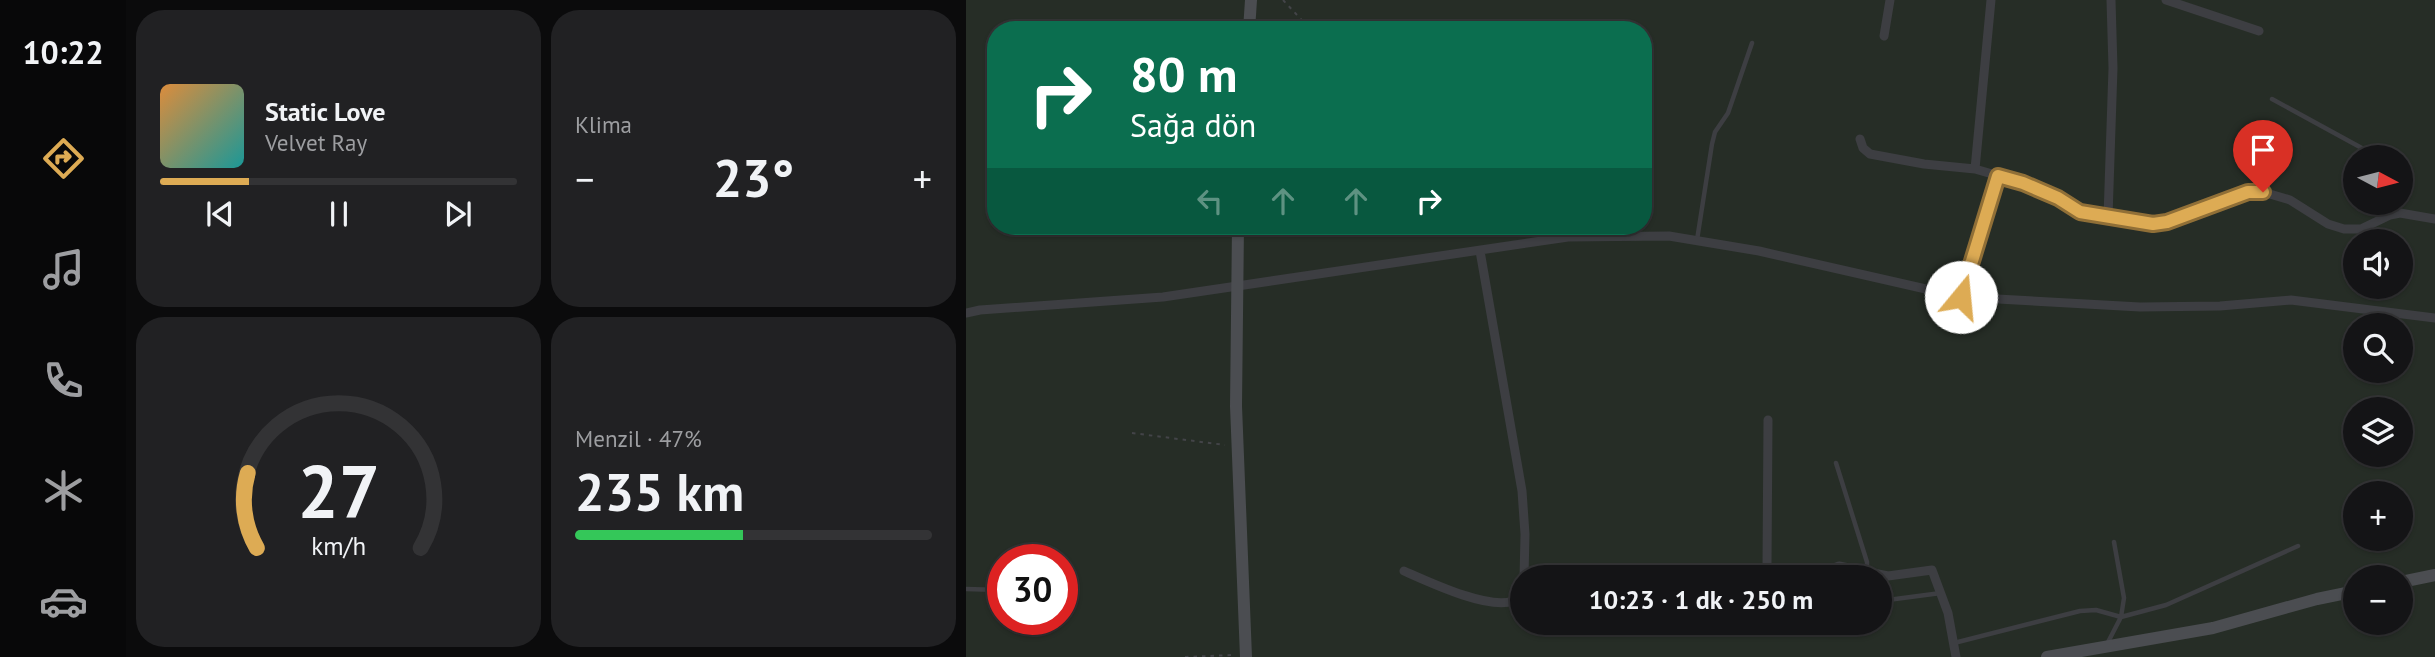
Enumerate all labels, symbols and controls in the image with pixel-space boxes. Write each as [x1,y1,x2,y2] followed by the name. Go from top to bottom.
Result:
[22,31,104,73] text: 10:22
[1130,42,1237,106] text: 80 m
[1015,49,1106,140] icon: right
[265,95,386,128] text: Static Love
[1130,104,1256,146] text: Sağa dön
[575,110,632,139] text: Klima
[2233,120,2293,192] pin
[265,128,367,157] text: Velvet Ray
[2244,131,2282,169] icon: arrive
[39,134,88,183] icon: directions
[713,144,794,211] text: 23°
[2343,145,2413,215] north arrow
[2343,145,2413,635] map controls
[575,154,594,203] text: −
[913,154,932,203] text: +
[1191,182,1229,220] icon: left
[1264,182,1302,220] icon: ahead
[1337,182,1375,220] icon: ahead
[1410,182,1448,220] icon: right
[201,195,239,233] icon: previous
[320,195,358,233] icon: pause
[439,195,477,233] icon: next
[2343,229,2413,299] button: sound
[39,245,88,294] icon: music
[1924,260,1998,334] position arrow
[2343,313,2413,383] button: search
[39,356,88,405] icon: phone
[2343,397,2413,467] button: layers
[575,424,702,453] text: Menzil · 47%
[297,444,380,538] text: 27
[575,458,744,525] text: 235 km
[39,466,88,515] icon: climate
[2343,481,2413,551] button: +
[311,530,366,562] text: km/h
[987,544,1078,635] speed limit sign: 30
[2343,565,2413,635] button: −
[39,577,88,626] icon: car
[1589,583,1813,616] text: 10:23 · 1 dk · 250 m

